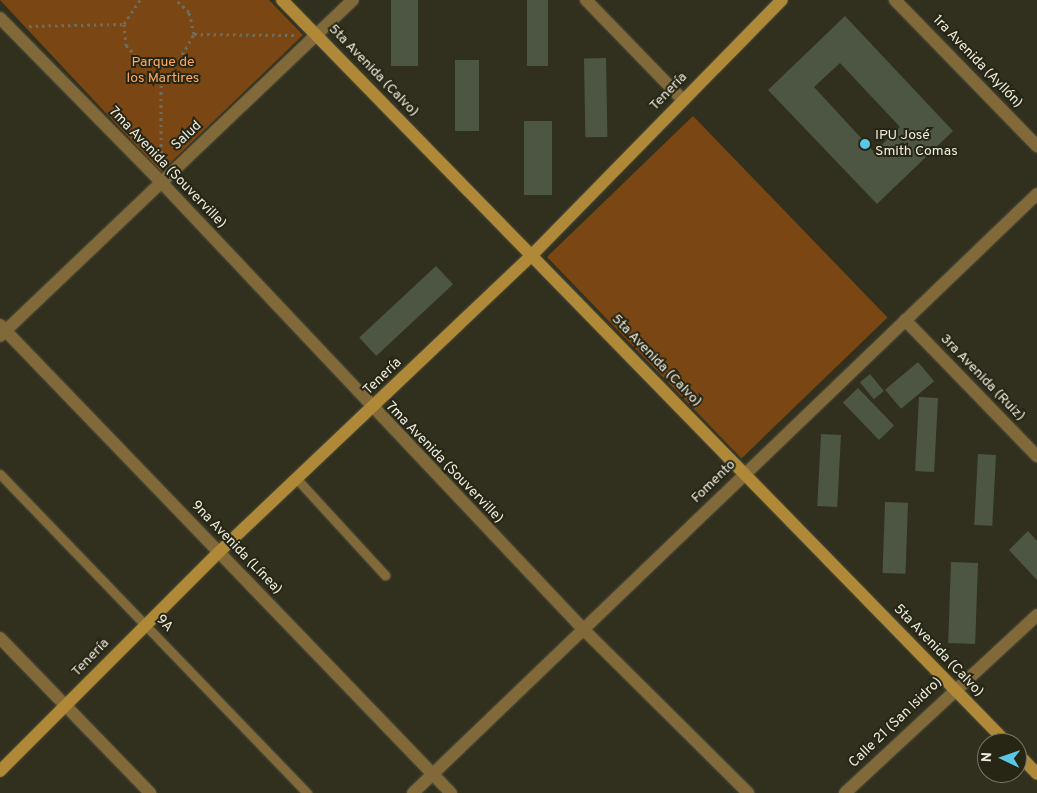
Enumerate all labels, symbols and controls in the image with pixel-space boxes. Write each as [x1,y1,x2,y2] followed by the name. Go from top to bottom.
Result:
[928,12,1026,112] street label: 1ra Avenida (Ayllón)
[324,21,422,121] street label: 5ta Avenida (Calvo)
[127,55,199,88] park label: Parque de los Martires
[647,69,691,115] street label: Tenería
[104,104,230,232] street label: 7ma Avenida (Souverville)
[168,118,206,154] street label: Salud
[875,128,958,160] place label: IPU José Smith Comas
[859,138,871,150] marker: IPU José Smith Comas
[607,311,705,411] street label: 5ta Avenida (Calvo)
[936,331,1028,425] street label: 3ra Avenida (Ruiz)
[360,355,406,399] street label: Tenería
[381,399,507,527] street label: 7ma Avenida (Souverville)
[688,457,740,507] street label: Fomento
[187,498,285,598] street label: 9na Avenida (Línea)
[889,601,987,701] street label: 5ta Avenida (Calvo)
[152,612,176,636] street label: 9A
[69,635,113,681] street label: Tenería
[846,674,946,772] street label: Calle 21 (San Isidro)
[977,733,1027,783] north arrow
[979,752,996,763] text: N

